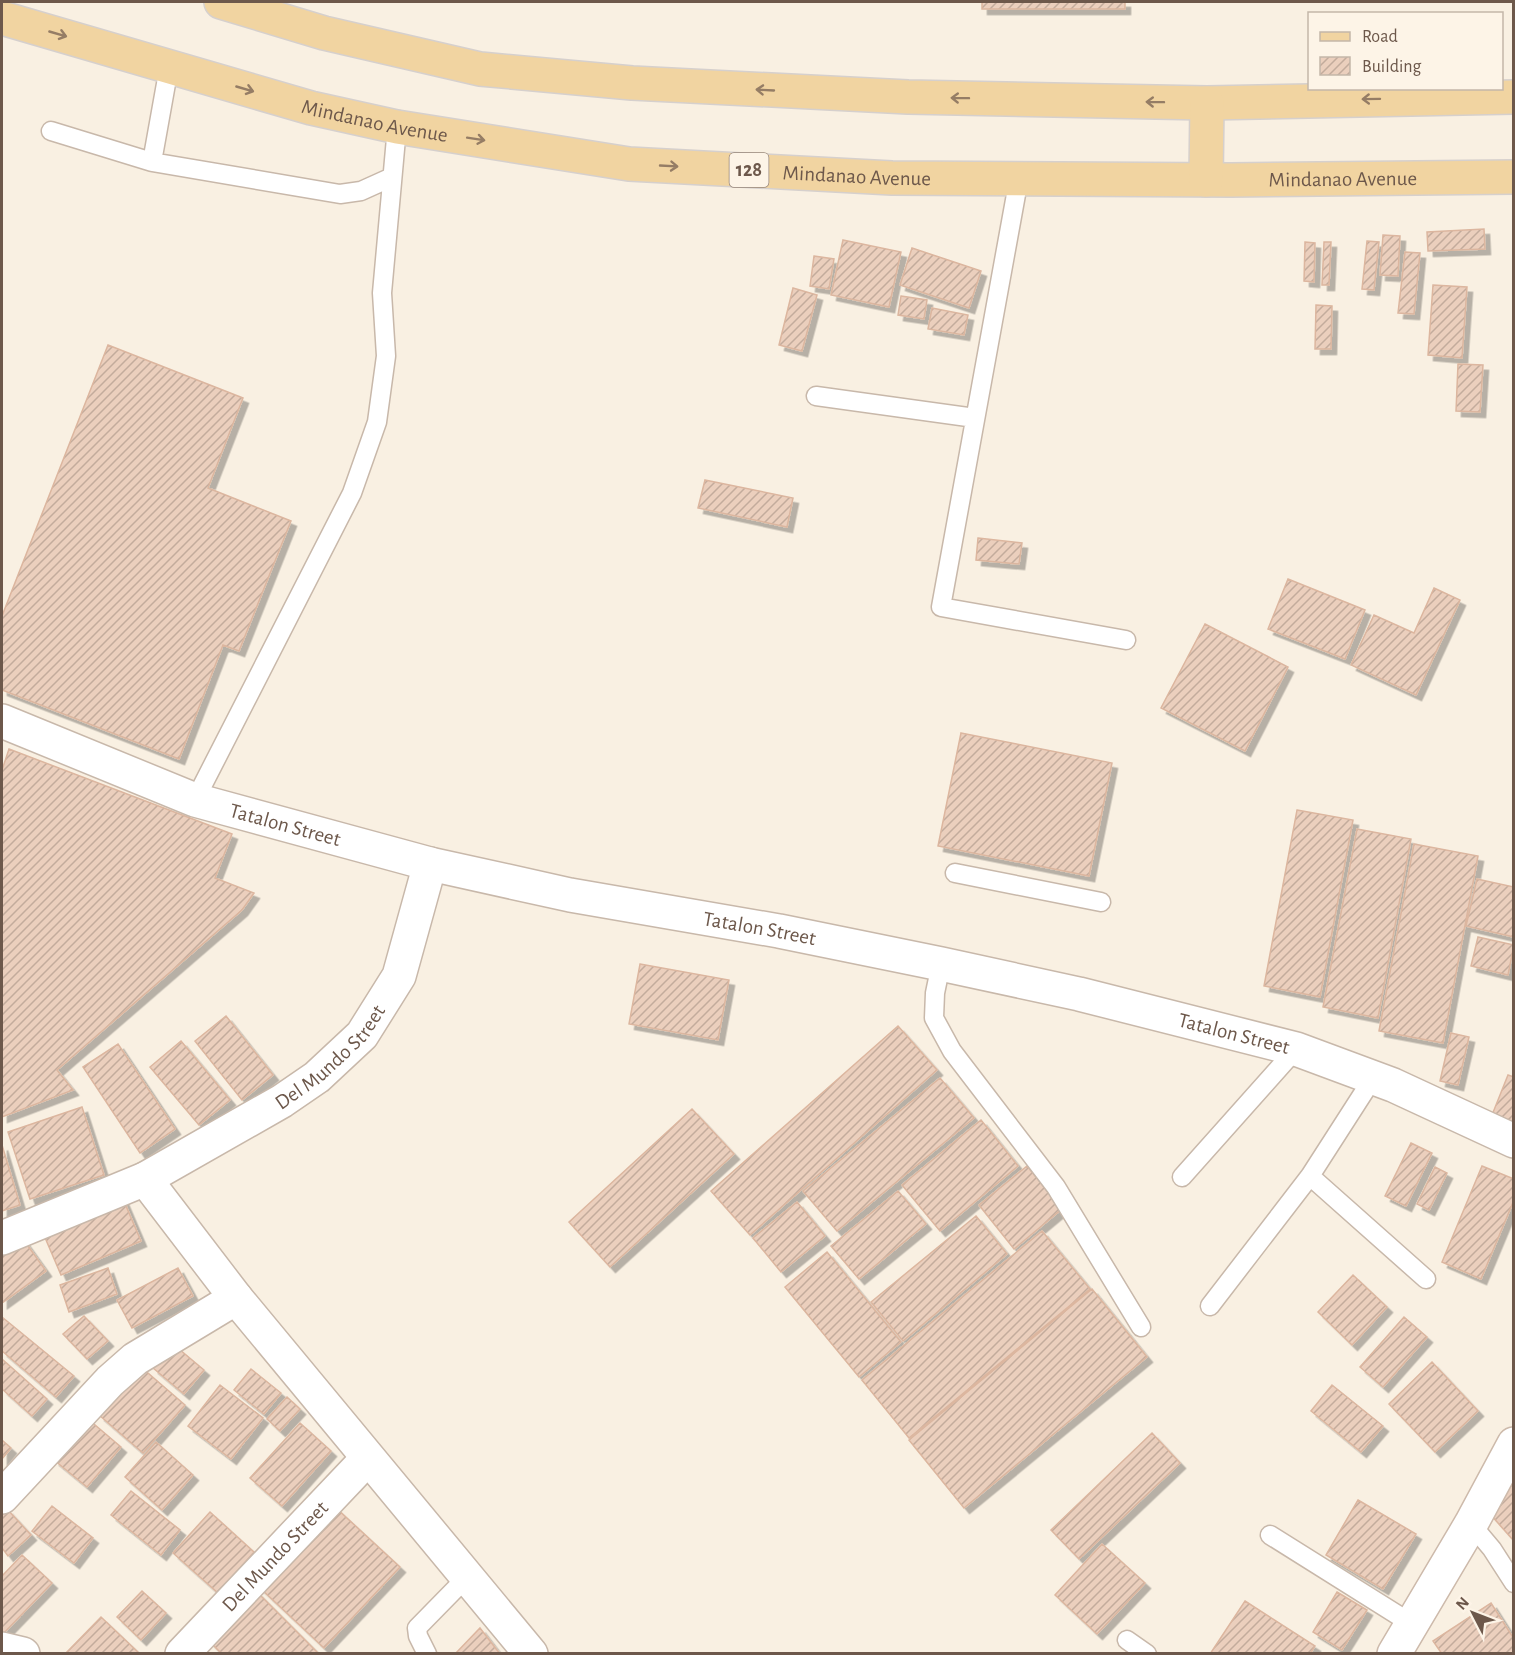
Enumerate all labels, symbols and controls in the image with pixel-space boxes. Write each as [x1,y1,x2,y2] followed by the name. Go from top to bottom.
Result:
[1308,12,1503,90] legend
[1362,28,1398,46] text: Road
[48,29,67,40] one-way arrow
[1362,58,1422,76] text: Building
[235,84,254,95] one-way arrow
[756,84,776,95] one-way arrow
[951,92,971,104] one-way arrow
[1362,93,1382,105] one-way arrow
[299,95,449,145] street label: Mindanao Avenue
[1146,96,1166,107] one-way arrow
[466,134,485,145] one-way arrow
[730,153,768,187] road number: 128
[658,161,678,172] one-way arrow
[782,162,931,189] street label: Mindanao Avenue
[1268,168,1417,190] street label: Mindanao Avenue
[227,799,343,850] street label: Tatalon Street
[702,908,818,949] street label: Tatalon Street
[271,1001,389,1113] street label: Del Mundo Street
[1176,1009,1292,1058] street label: Tatalon Street
[218,1497,332,1615] street label: Del Mundo Street
[1443,1583,1503,1643] north arrow
[1453,1594,1472,1613] text: N

